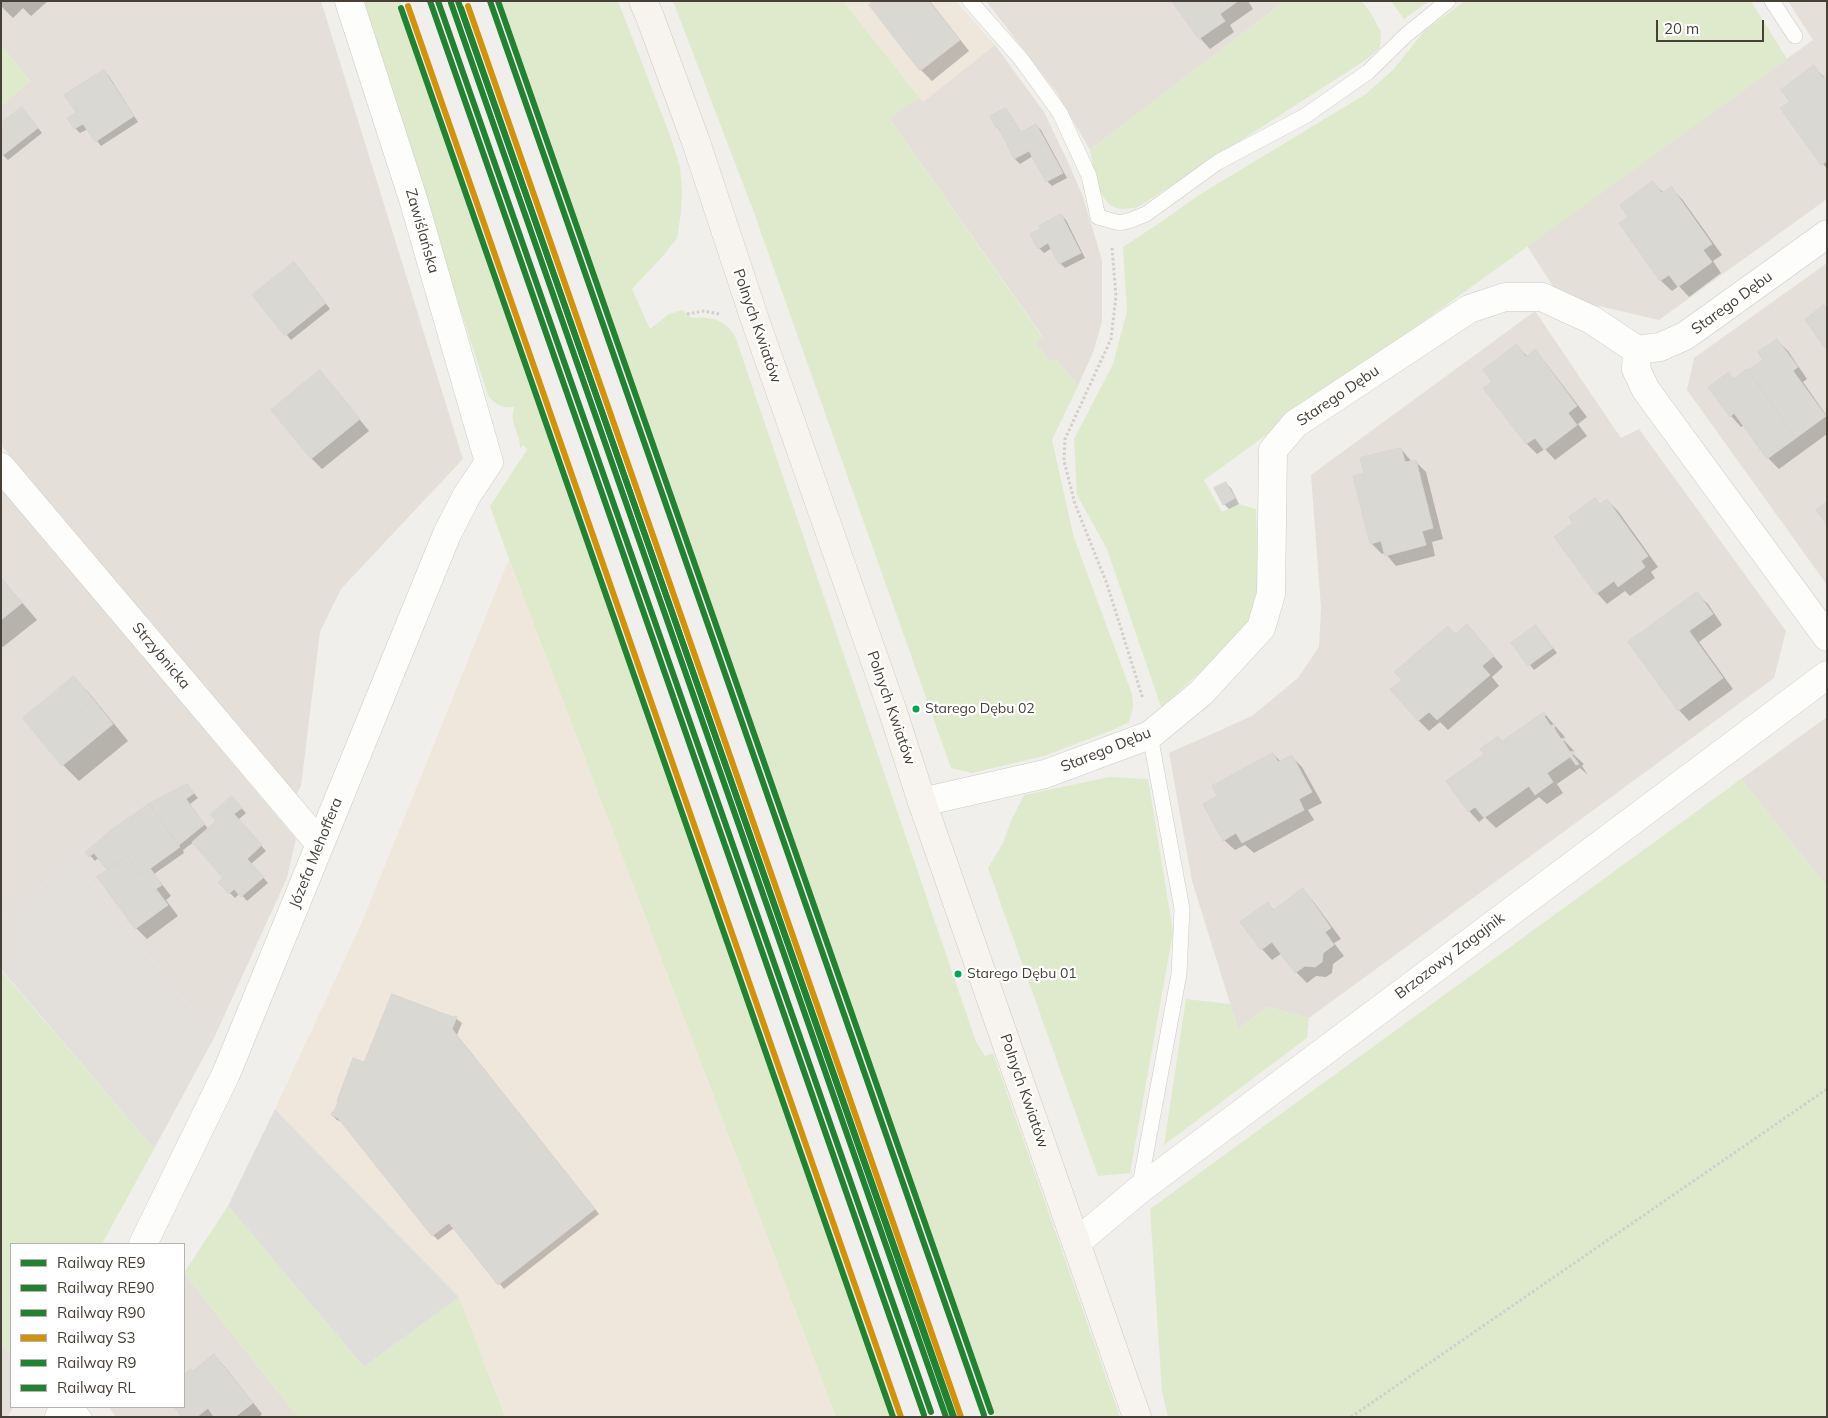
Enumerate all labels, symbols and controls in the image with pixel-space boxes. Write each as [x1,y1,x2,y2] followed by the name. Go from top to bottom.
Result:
[1658,10,1766,42] scale bar
[1664,19,1699,38] text: 20 m
[401,187,443,275] street label: Zawiślańska
[729,267,785,385] street label: Polnych Kwiatów
[1688,268,1776,338] street label: Starego Dębu
[1293,362,1383,430] street label: Starego Dębu
[128,619,194,693] street label: Strzybnicka
[863,649,919,767] street label: Polnych Kwiatów
[925,701,1035,717] place label: Starego Dębu 02
[911,704,921,714] marker: Starego Dębu 02
[1058,724,1154,776] street label: Starego Dębu
[286,795,346,911] street label: Józefa Mehoffera
[1392,909,1508,1003] street label: Brzozowy Zagajnik
[967,966,1077,982] place label: Starego Dębu 01
[953,969,963,979] marker: Starego Dębu 01
[996,1032,1052,1150] street label: Polnych Kwiatów
[10,1243,185,1408] legend
[57,1253,145,1272] text: Railway RE9
[57,1278,154,1297] text: Railway RE90
[57,1303,146,1322] text: Railway R90
[57,1328,136,1347] text: Railway S3
[57,1353,137,1372] text: Railway R9
[57,1378,136,1397] text: Railway RL

